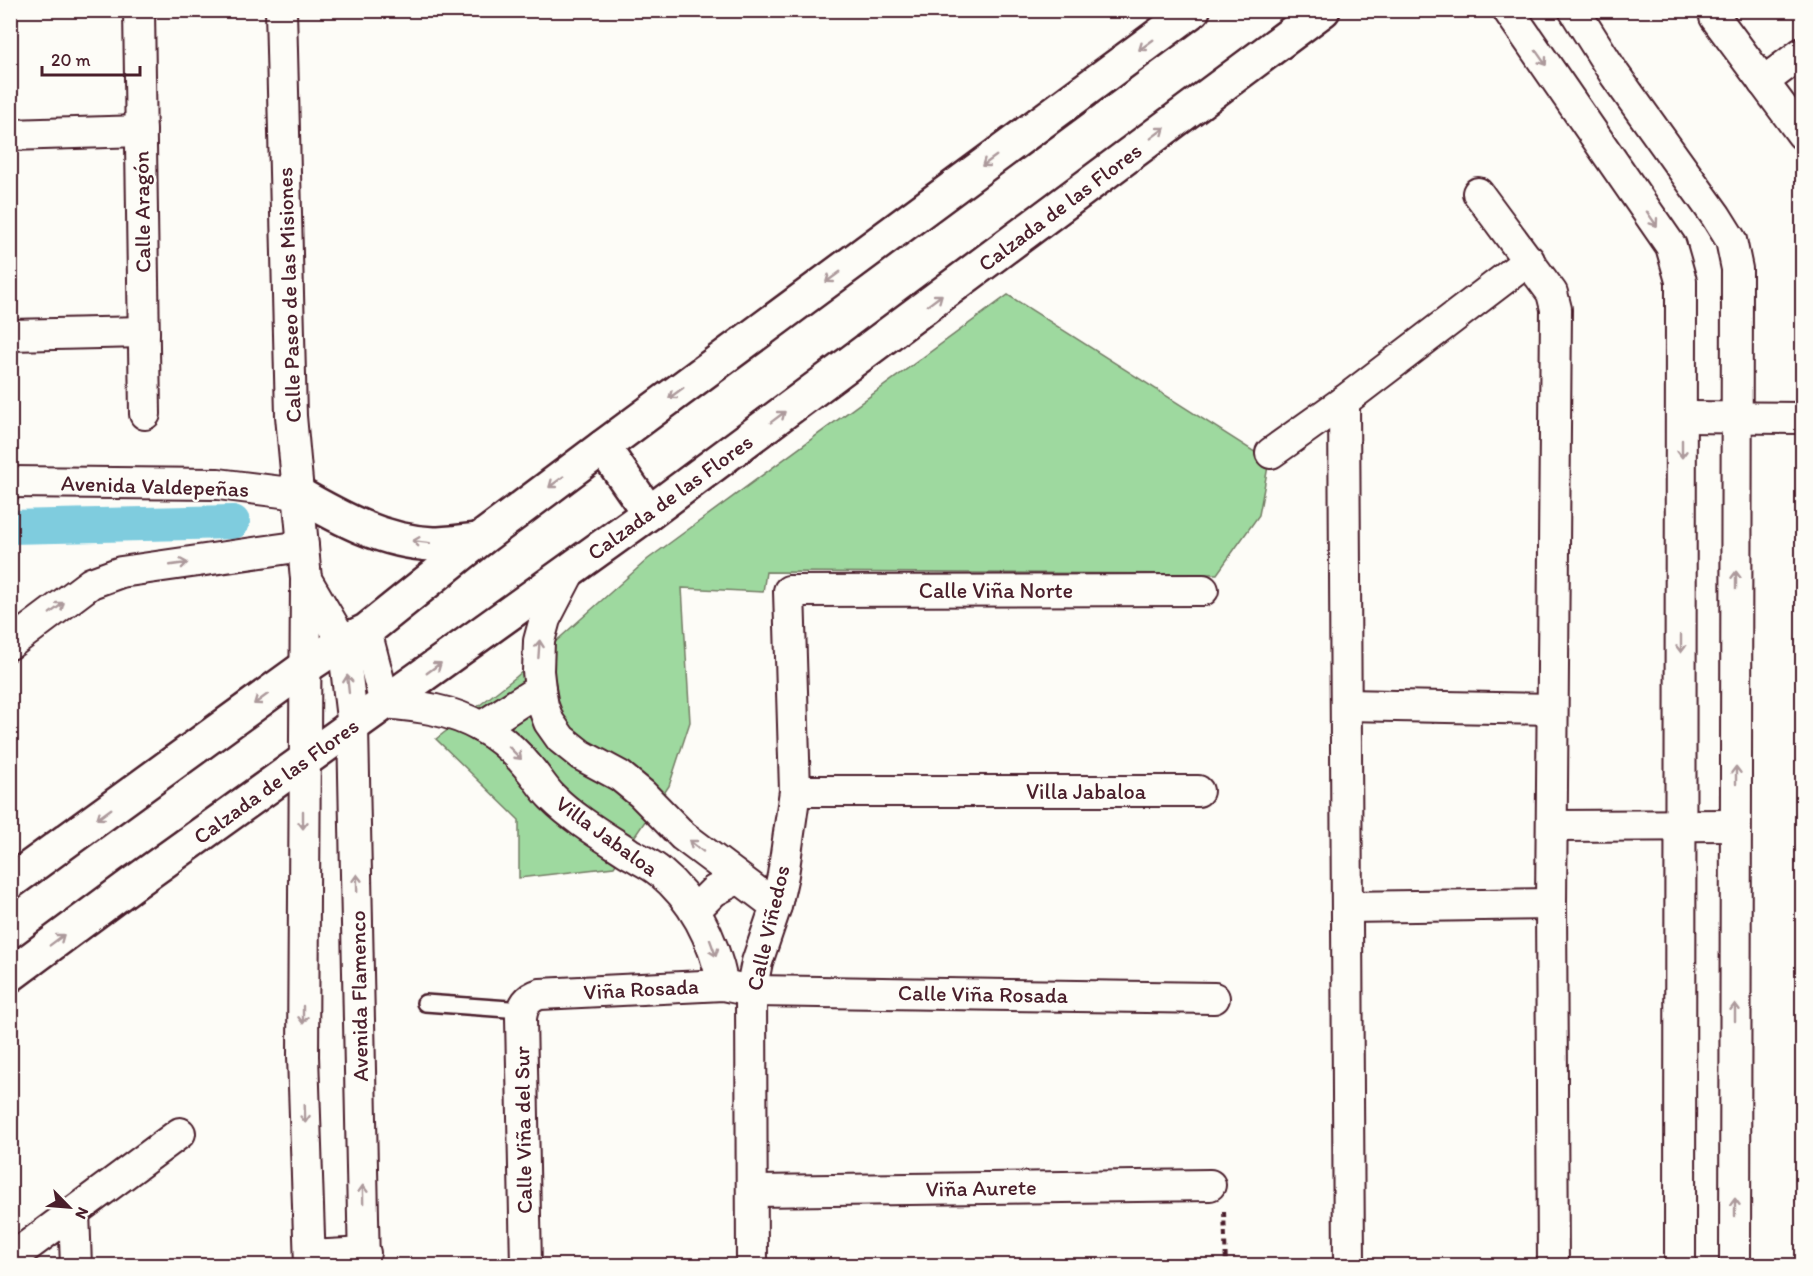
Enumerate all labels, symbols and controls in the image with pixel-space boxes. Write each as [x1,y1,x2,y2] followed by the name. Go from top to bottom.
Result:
[42,39,140,77] scale bar
[1139,39,1155,51] one-way arrow
[51,49,91,71] text: 20 m
[1535,50,1547,66] one-way arrow
[1150,127,1166,140] one-way arrow
[973,137,1147,277] street label: Calzada de las Flores
[127,151,157,273] street label: Calle Aragón
[982,155,998,167] one-way arrow
[271,167,307,423] street label: Calle Paseo de las Misiones
[1646,210,1658,227] one-way arrow
[825,271,841,283] one-way arrow
[926,294,942,306] one-way arrow
[668,386,684,399] one-way arrow
[770,411,786,423] one-way arrow
[582,428,758,566] street label: Calzada de las Flores
[1676,438,1688,458] one-way arrow
[61,469,249,503] street label: Avenida Valdepeñas
[548,475,564,488] one-way arrow
[412,537,431,548] one-way arrow
[168,558,188,569] one-way arrow
[1730,571,1742,591] one-way arrow
[919,577,1073,604] street label: Calle Viña Norte
[49,602,65,615] one-way arrow
[1675,633,1687,653] one-way arrow
[534,639,545,659] one-way arrow
[425,662,441,674] one-way arrow
[342,675,353,695] one-way arrow
[254,693,270,706] one-way arrow
[188,712,364,850] street label: Calzada de las Flores
[507,745,522,760] one-way arrow
[1730,766,1741,786] one-way arrow
[1026,778,1147,805] street label: Villa Jabaloa
[550,790,664,883] street label: Villa Jabaloa
[96,808,112,821] one-way arrow
[297,810,309,830] one-way arrow
[688,840,704,853] one-way arrow
[740,863,796,993] street label: Calle Viñedos
[351,873,362,893] one-way arrow
[344,910,374,1082] street label: Avenida Flamenco
[49,934,65,946] one-way arrow
[709,938,720,957] one-way arrow
[583,972,700,1006] street label: Viña Rosada
[898,979,1069,1009] street label: Calle Viña Rosada
[1729,1003,1741,1023] one-way arrow
[297,1005,309,1025] one-way arrow
[508,1046,538,1214] street label: Calle Viña del Sur
[299,1104,310,1124] one-way arrow
[925,1174,1037,1202] street label: Viña Aurete
[39,1177,99,1237] north arrow
[358,1185,369,1205] one-way arrow
[1729,1198,1741,1218] one-way arrow
[71,1204,93,1222] text: N

